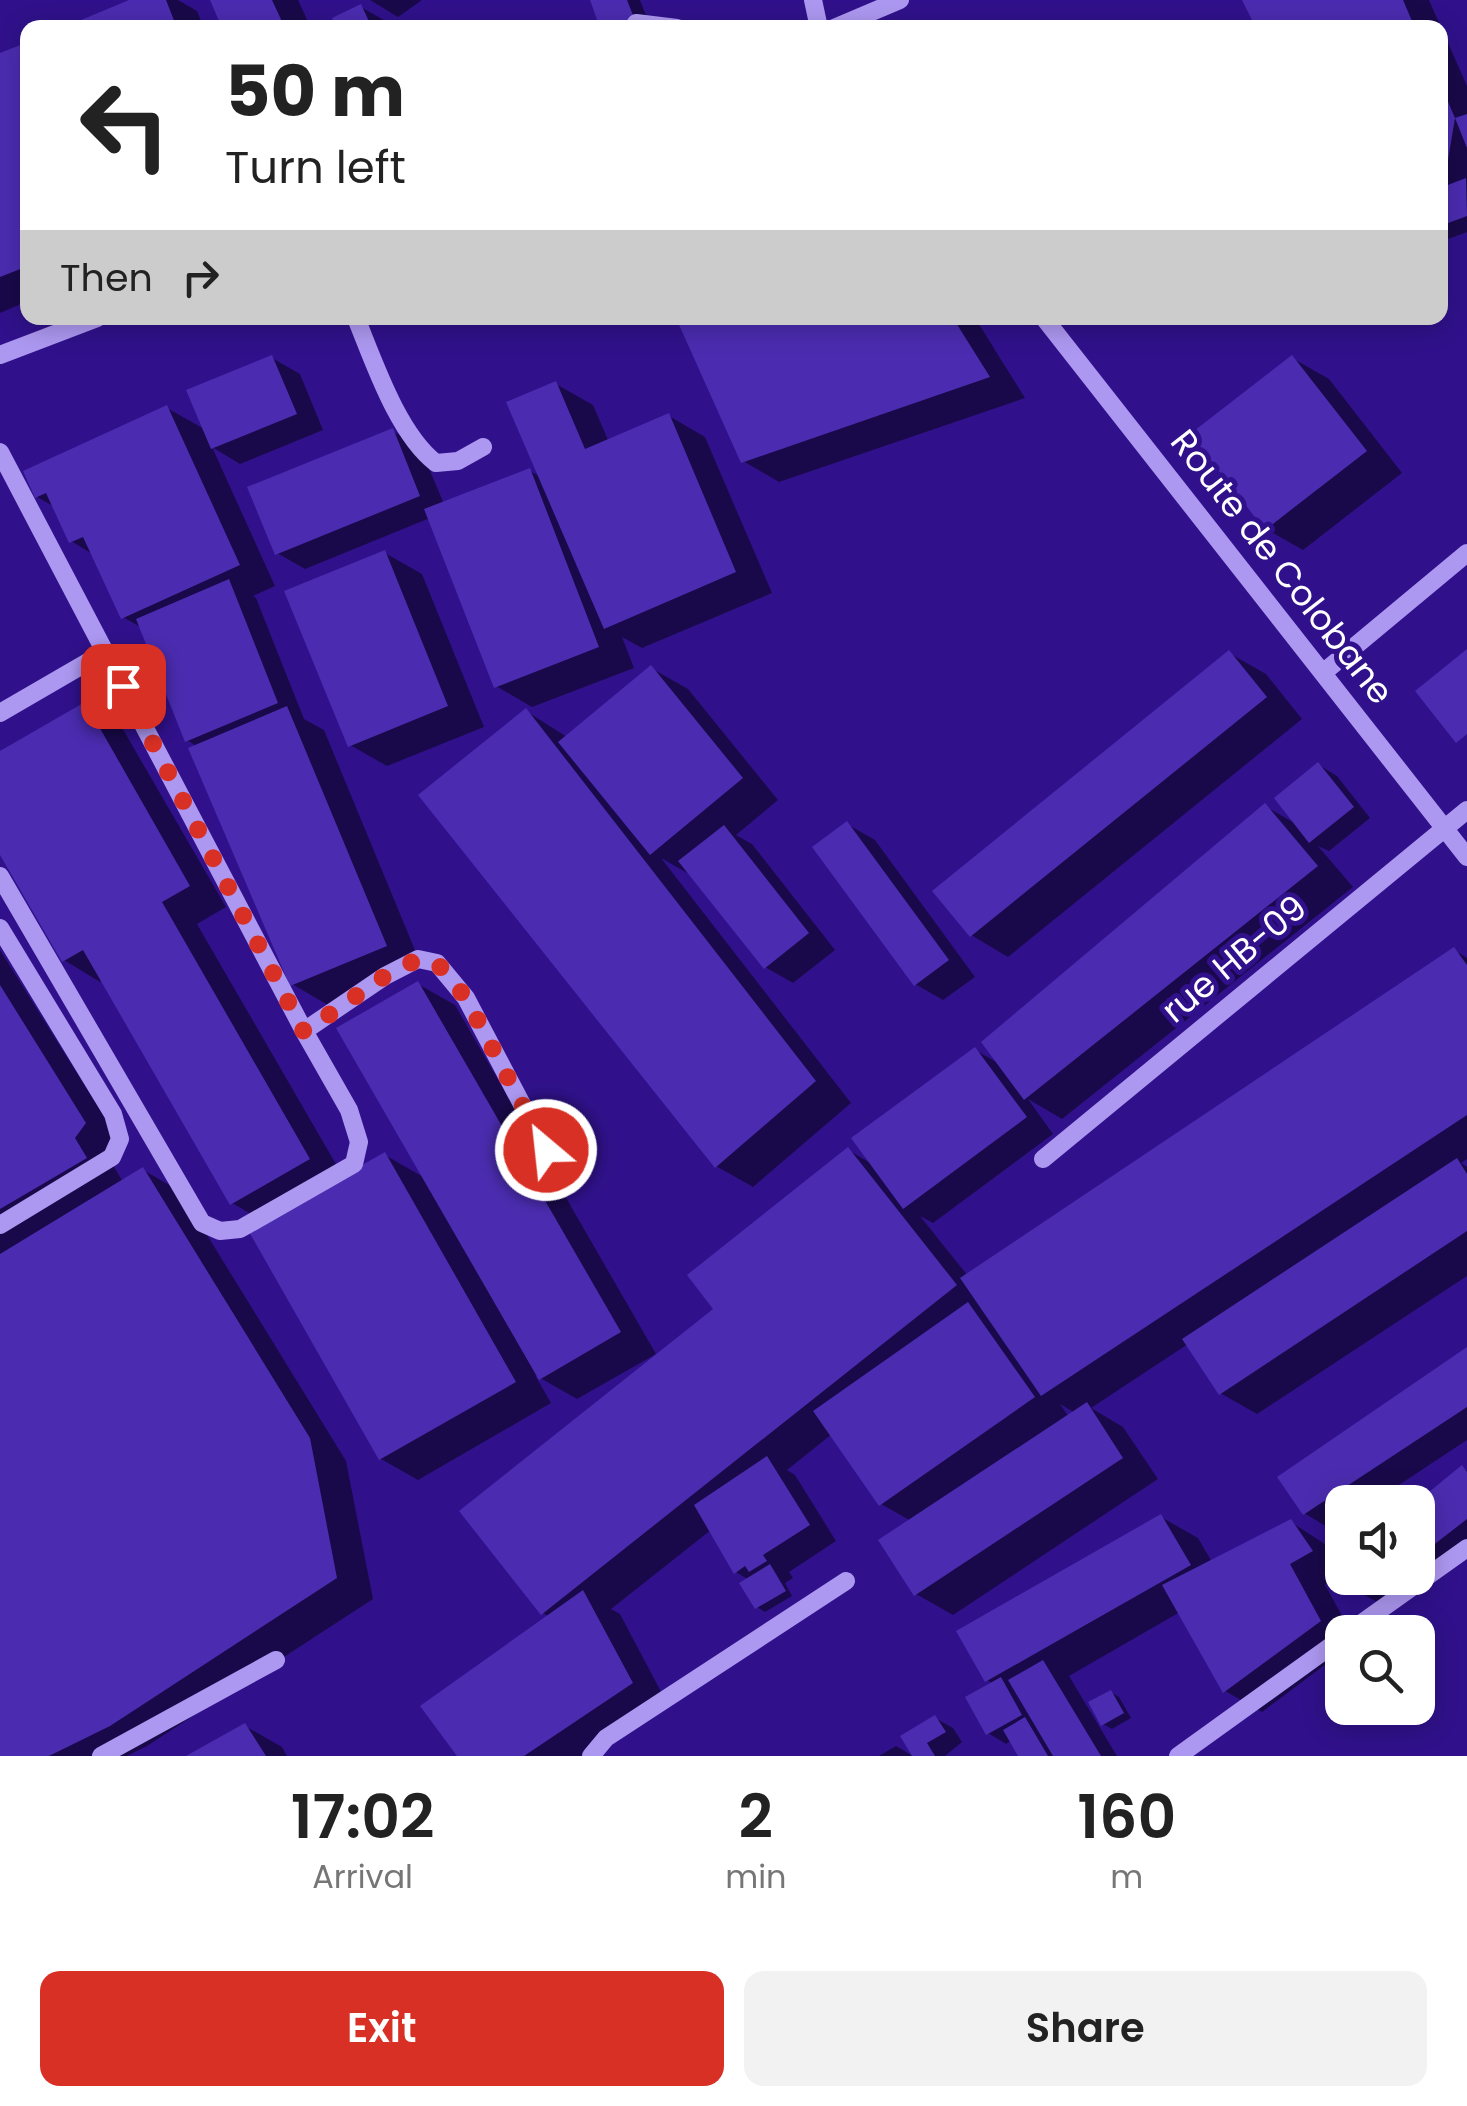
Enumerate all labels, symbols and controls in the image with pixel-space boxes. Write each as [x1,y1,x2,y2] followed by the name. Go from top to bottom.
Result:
[225,42,405,141] text: 50 m
[60,60,190,190] icon: left
[225,136,406,199] text: Turn left
[173,250,228,305] icon: right
[60,251,153,304] text: Then
[1160,419,1405,714] street label: Route de Colobane
[81,644,166,729] pin
[96,659,151,714] icon: arrive
[1151,883,1317,1034] street label: rue HB-09
[494,1098,598,1202] position arrow
[1325,1485,1435,1725] map controls
[1325,1485,1435,1595] button: sound
[1325,1615,1435,1725] button: search
[291,1775,434,1859] text: 17:02
[739,1775,773,1859] text: 2
[1077,1775,1176,1859] text: 160
[312,1854,413,1899] text: Arrival
[725,1854,787,1899] text: min
[1110,1854,1143,1899] text: m
[40,1971,724,2086] button: Exit
[744,1971,1427,2086] button: Share

